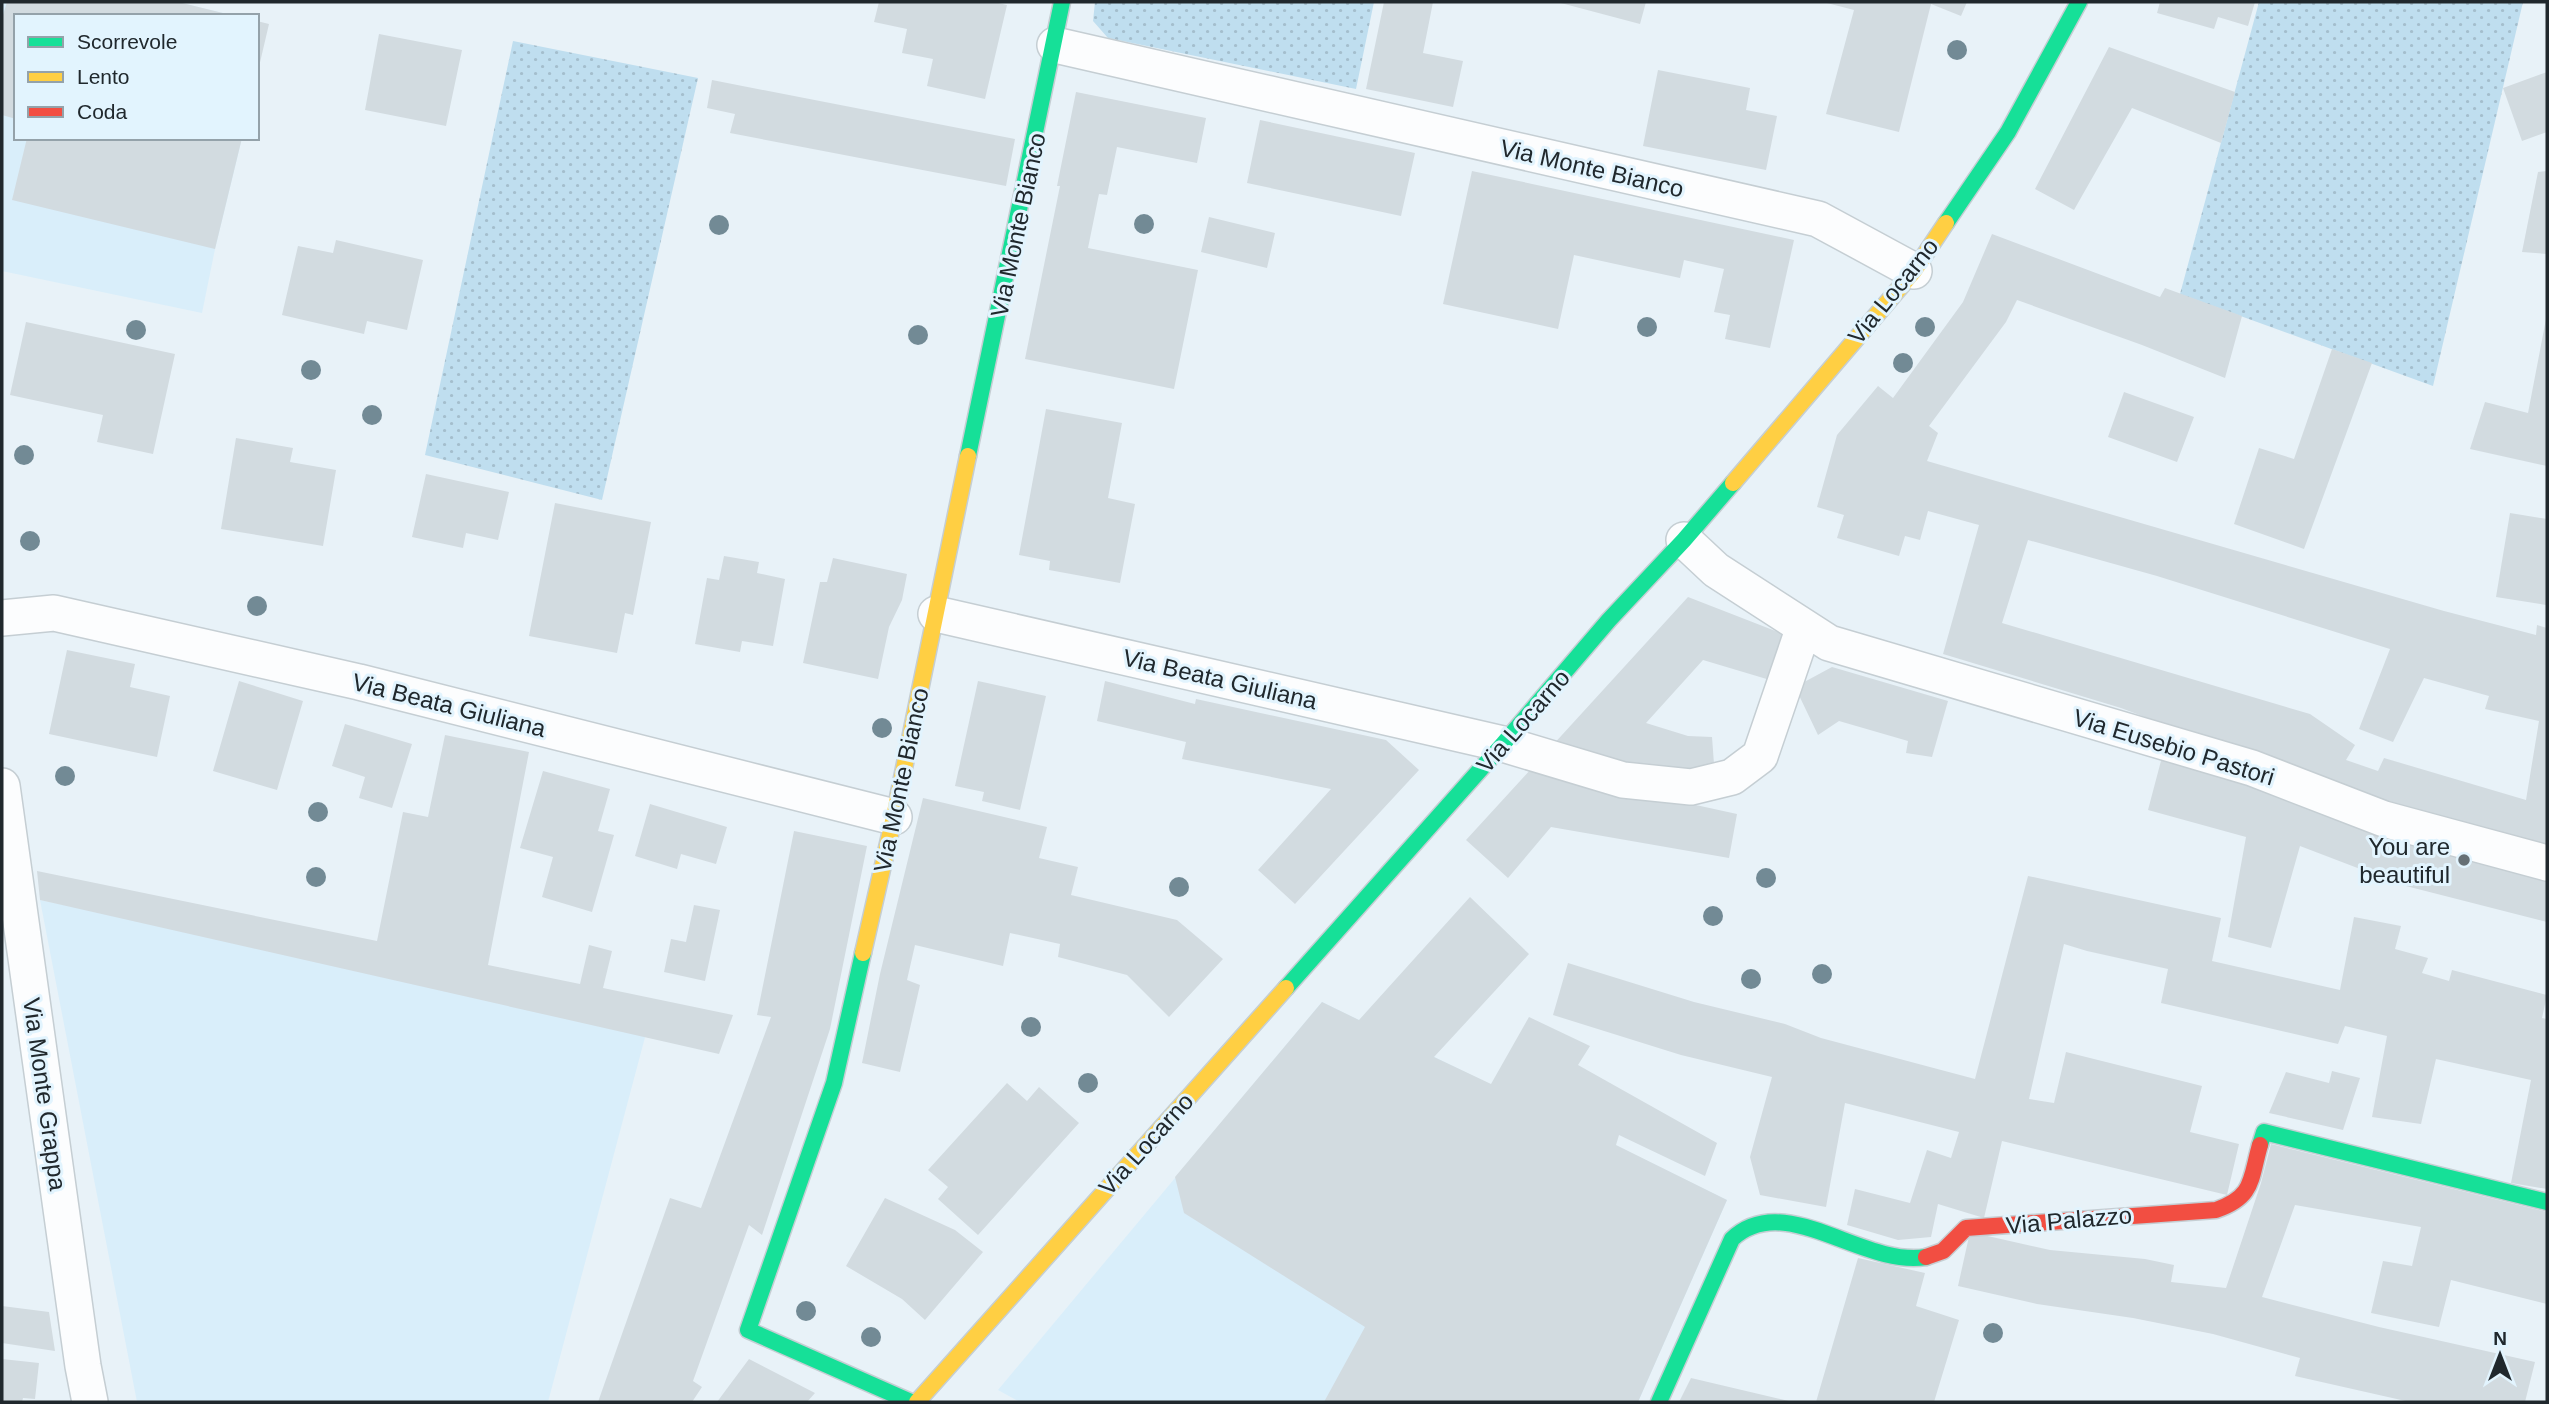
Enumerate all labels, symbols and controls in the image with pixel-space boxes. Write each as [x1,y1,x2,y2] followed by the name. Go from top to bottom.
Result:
[14,14,259,140] legend
[77,30,177,53] text: Scorrevole
[77,65,130,88] text: Lento
[77,100,128,123] text: Coda
[985,130,1051,320] street label: Via Monte Bianco
[1498,134,1686,202] street label: Via Monte Bianco
[1842,233,1944,349] street label: Via Locarno
[1120,644,1320,715] street label: Via Beata Giuliana
[1471,664,1575,778] street label: Via Locarno
[349,668,549,742] street label: Via Beata Giuliana
[868,685,934,875] street label: Via Monte Bianco
[2070,704,2278,790] street label: Via Eusebio Pastori
[2359,833,2450,888] place label: You are beautiful
[2456,852,2472,868] marker: You are beautiful
[18,996,72,1193] street label: Via Monte Grappa
[1093,1088,1199,1200] street label: Via Locarno
[2005,1201,2133,1239] street label: Via Palazzo
[2465,1320,2535,1390] north arrow
[2493,1328,2507,1349] text: N

